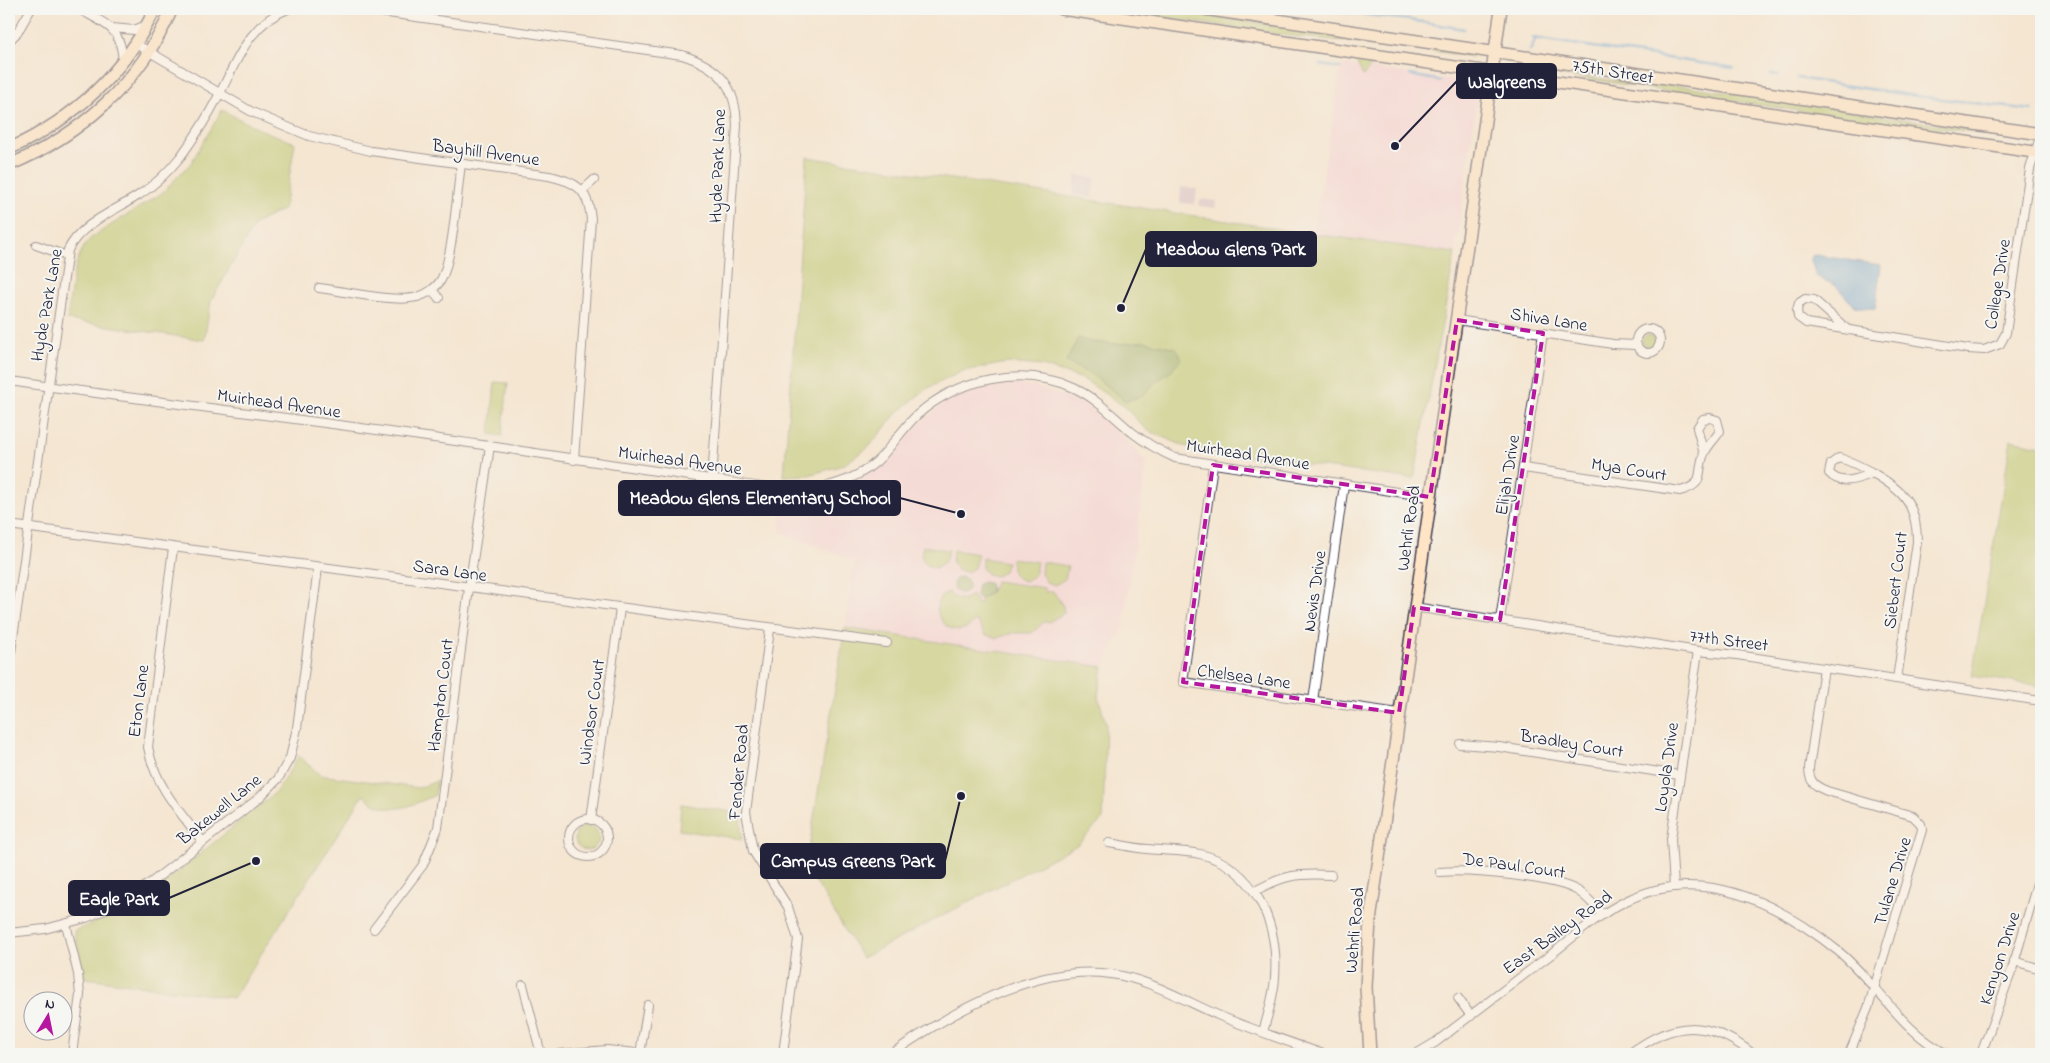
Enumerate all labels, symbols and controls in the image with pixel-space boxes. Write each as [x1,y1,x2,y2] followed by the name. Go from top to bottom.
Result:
[1570,54,1655,92] street label: 75th Street
[1457,64,1556,98] callout: Walgreens
[1468,70,1547,99] text: Walgreens
[704,108,734,224] street label: Hyde Park Lane
[429,133,542,174] street label: Bayhill Avenue
[1146,232,1316,266] callout: Meadow Glens Park
[1979,236,2020,331] street label: College Drive
[1156,237,1307,264] text: Meadow Glens Park
[25,246,71,364] street label: Hyde Park Lane
[1508,302,1590,340] street label: Shiva Lane
[215,383,343,427] street label: Muirhead Avenue
[1490,432,1528,517] street label: Elijah Drive
[1184,433,1312,479] street label: Muirhead Avenue
[616,440,744,484] street label: Muirhead Avenue
[1589,452,1668,490] street label: Mya Court
[619,481,900,515] callout: Meadow Glens Elementary School
[1391,484,1429,573] street label: Wehrli Road
[629,486,891,515] text: Meadow Glens Elementary School
[1878,530,1916,630] street label: Siebert Court
[1297,548,1335,634] street label: Nevis Drive
[411,554,489,590] street label: Sara Lane
[1688,624,1770,660] street label: 77th Street
[422,637,462,753] street label: Hampton Court
[573,658,613,767] street label: Windsor Court
[1195,659,1293,698] street label: Chelsea Lane
[123,663,157,739] street label: Eton Lane
[1649,720,1687,814] street label: Loyola Drive
[723,723,757,822] street label: Fender Road
[1517,724,1625,766] street label: Bradley Court
[172,768,269,853] street label: Bakewell Lane
[1868,833,1920,929] street label: Tulane Drive
[761,844,945,878] callout: Campus Greens Park
[1460,847,1567,887] street label: De Paul Court
[771,849,936,876] text: Campus Greens Park
[69,881,169,915] callout: Eagle Park
[1498,885,1618,982] street label: East Bailey Road
[1339,886,1373,974] street label: Wehrli Road
[79,887,160,916] text: Eagle Park
[1974,908,2028,1009] street label: Kenyon Drive
[22,990,72,1040] north arrow
[44,994,56,1016] text: N

